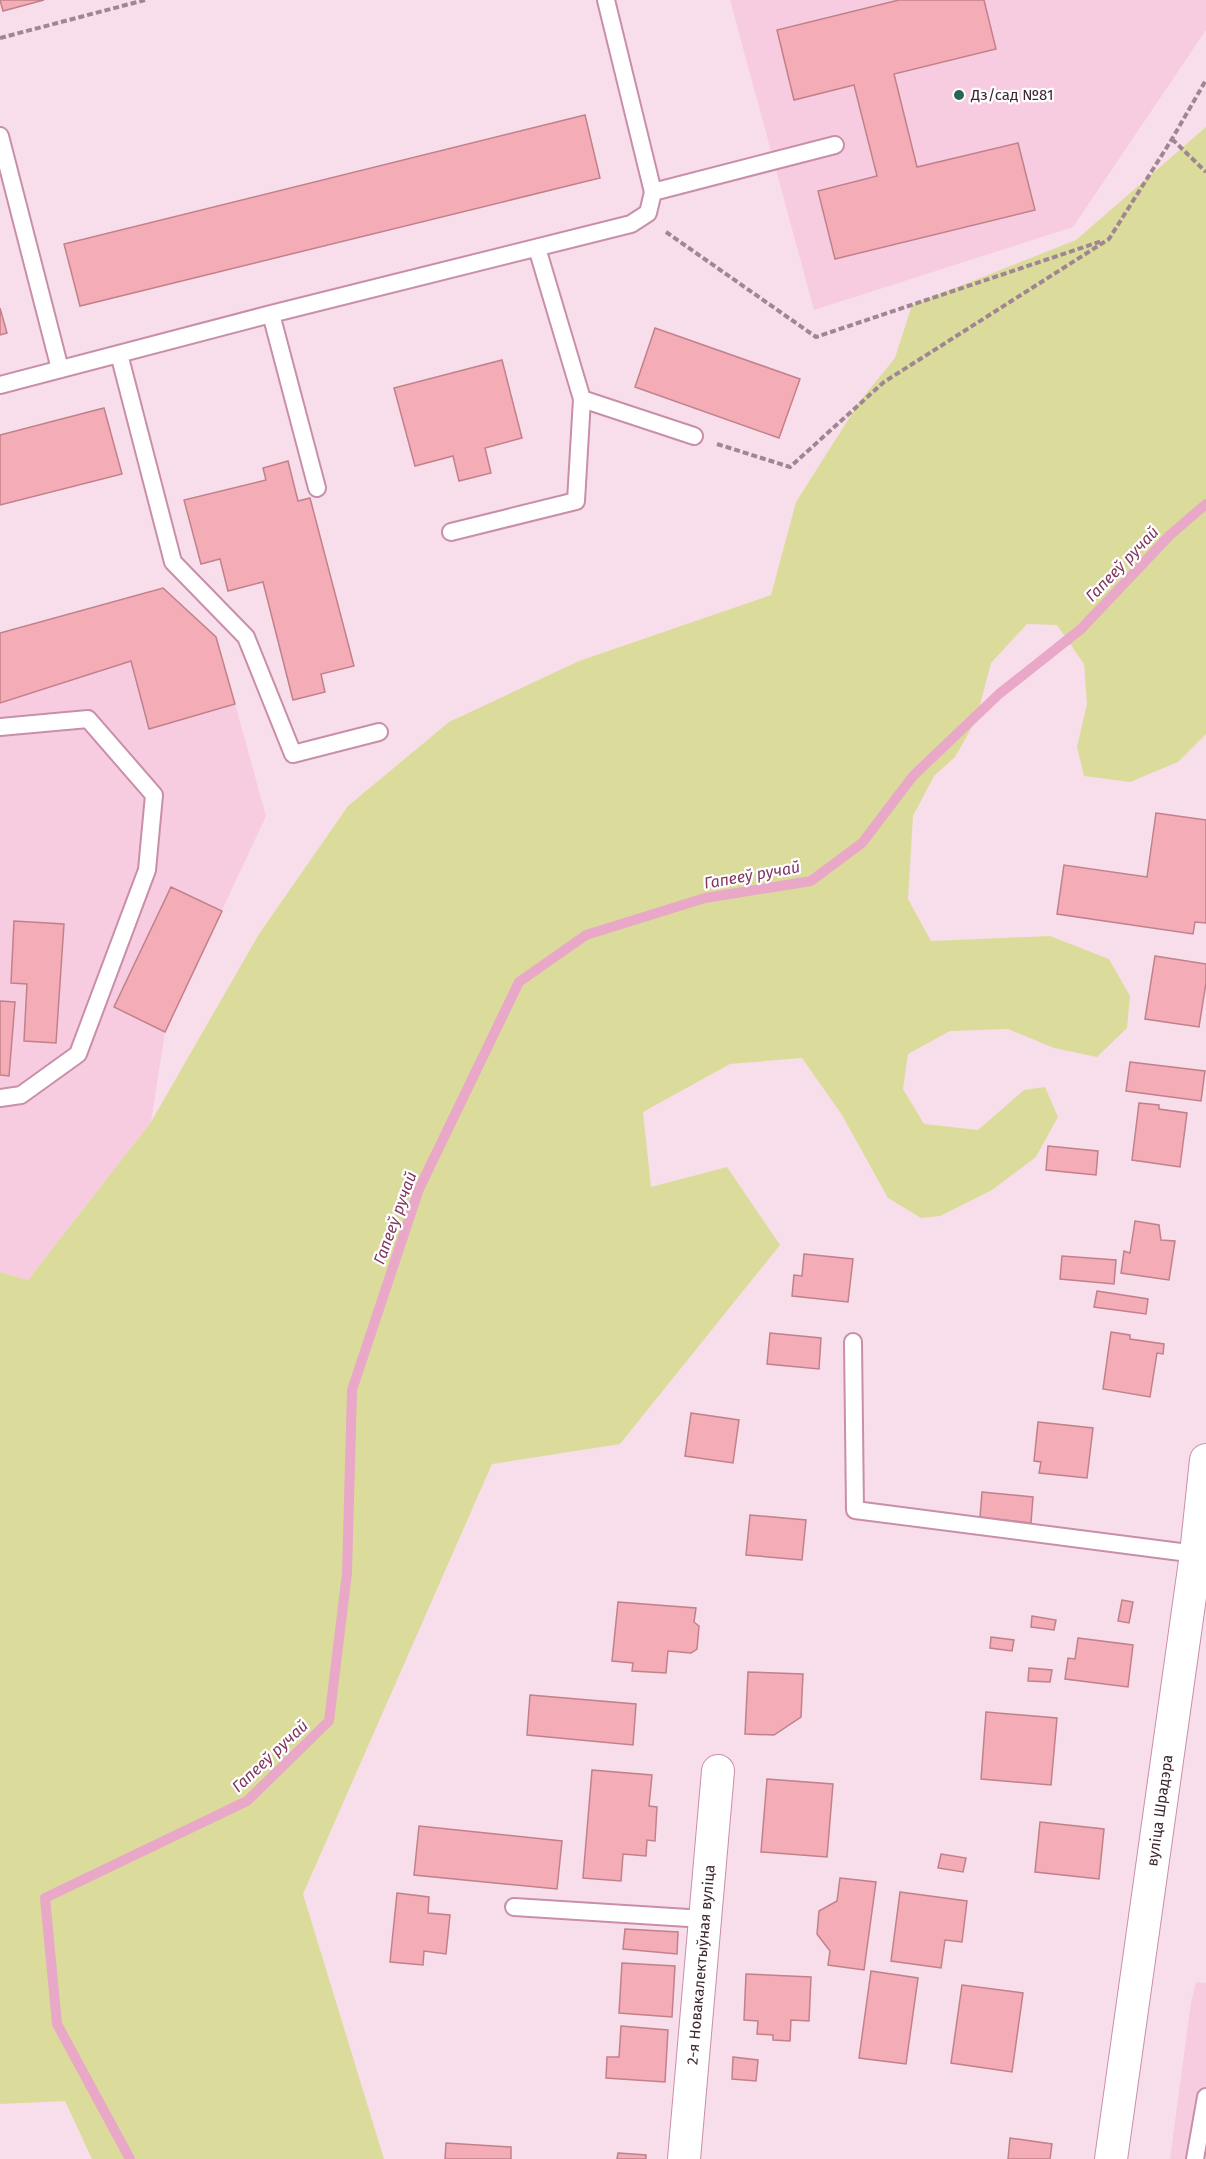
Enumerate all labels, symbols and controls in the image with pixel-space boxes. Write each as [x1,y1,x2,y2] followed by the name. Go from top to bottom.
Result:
[970,86,1053,104] place label: Дз/сад №81
[952,88,966,102] marker: Дз/сад №81
[1081,522,1163,606] water label: Гапееў ручай
[702,857,802,893] water label: Гапееў ручай
[369,1169,421,1267] water label: Гапееў ручай
[228,1716,312,1796] water label: Гапееў ручай
[1143,1753,1177,1867] street label: вуліца Шрадэра
[683,1864,719,2066] street label: 2-я Новакалектыўная вуліца

